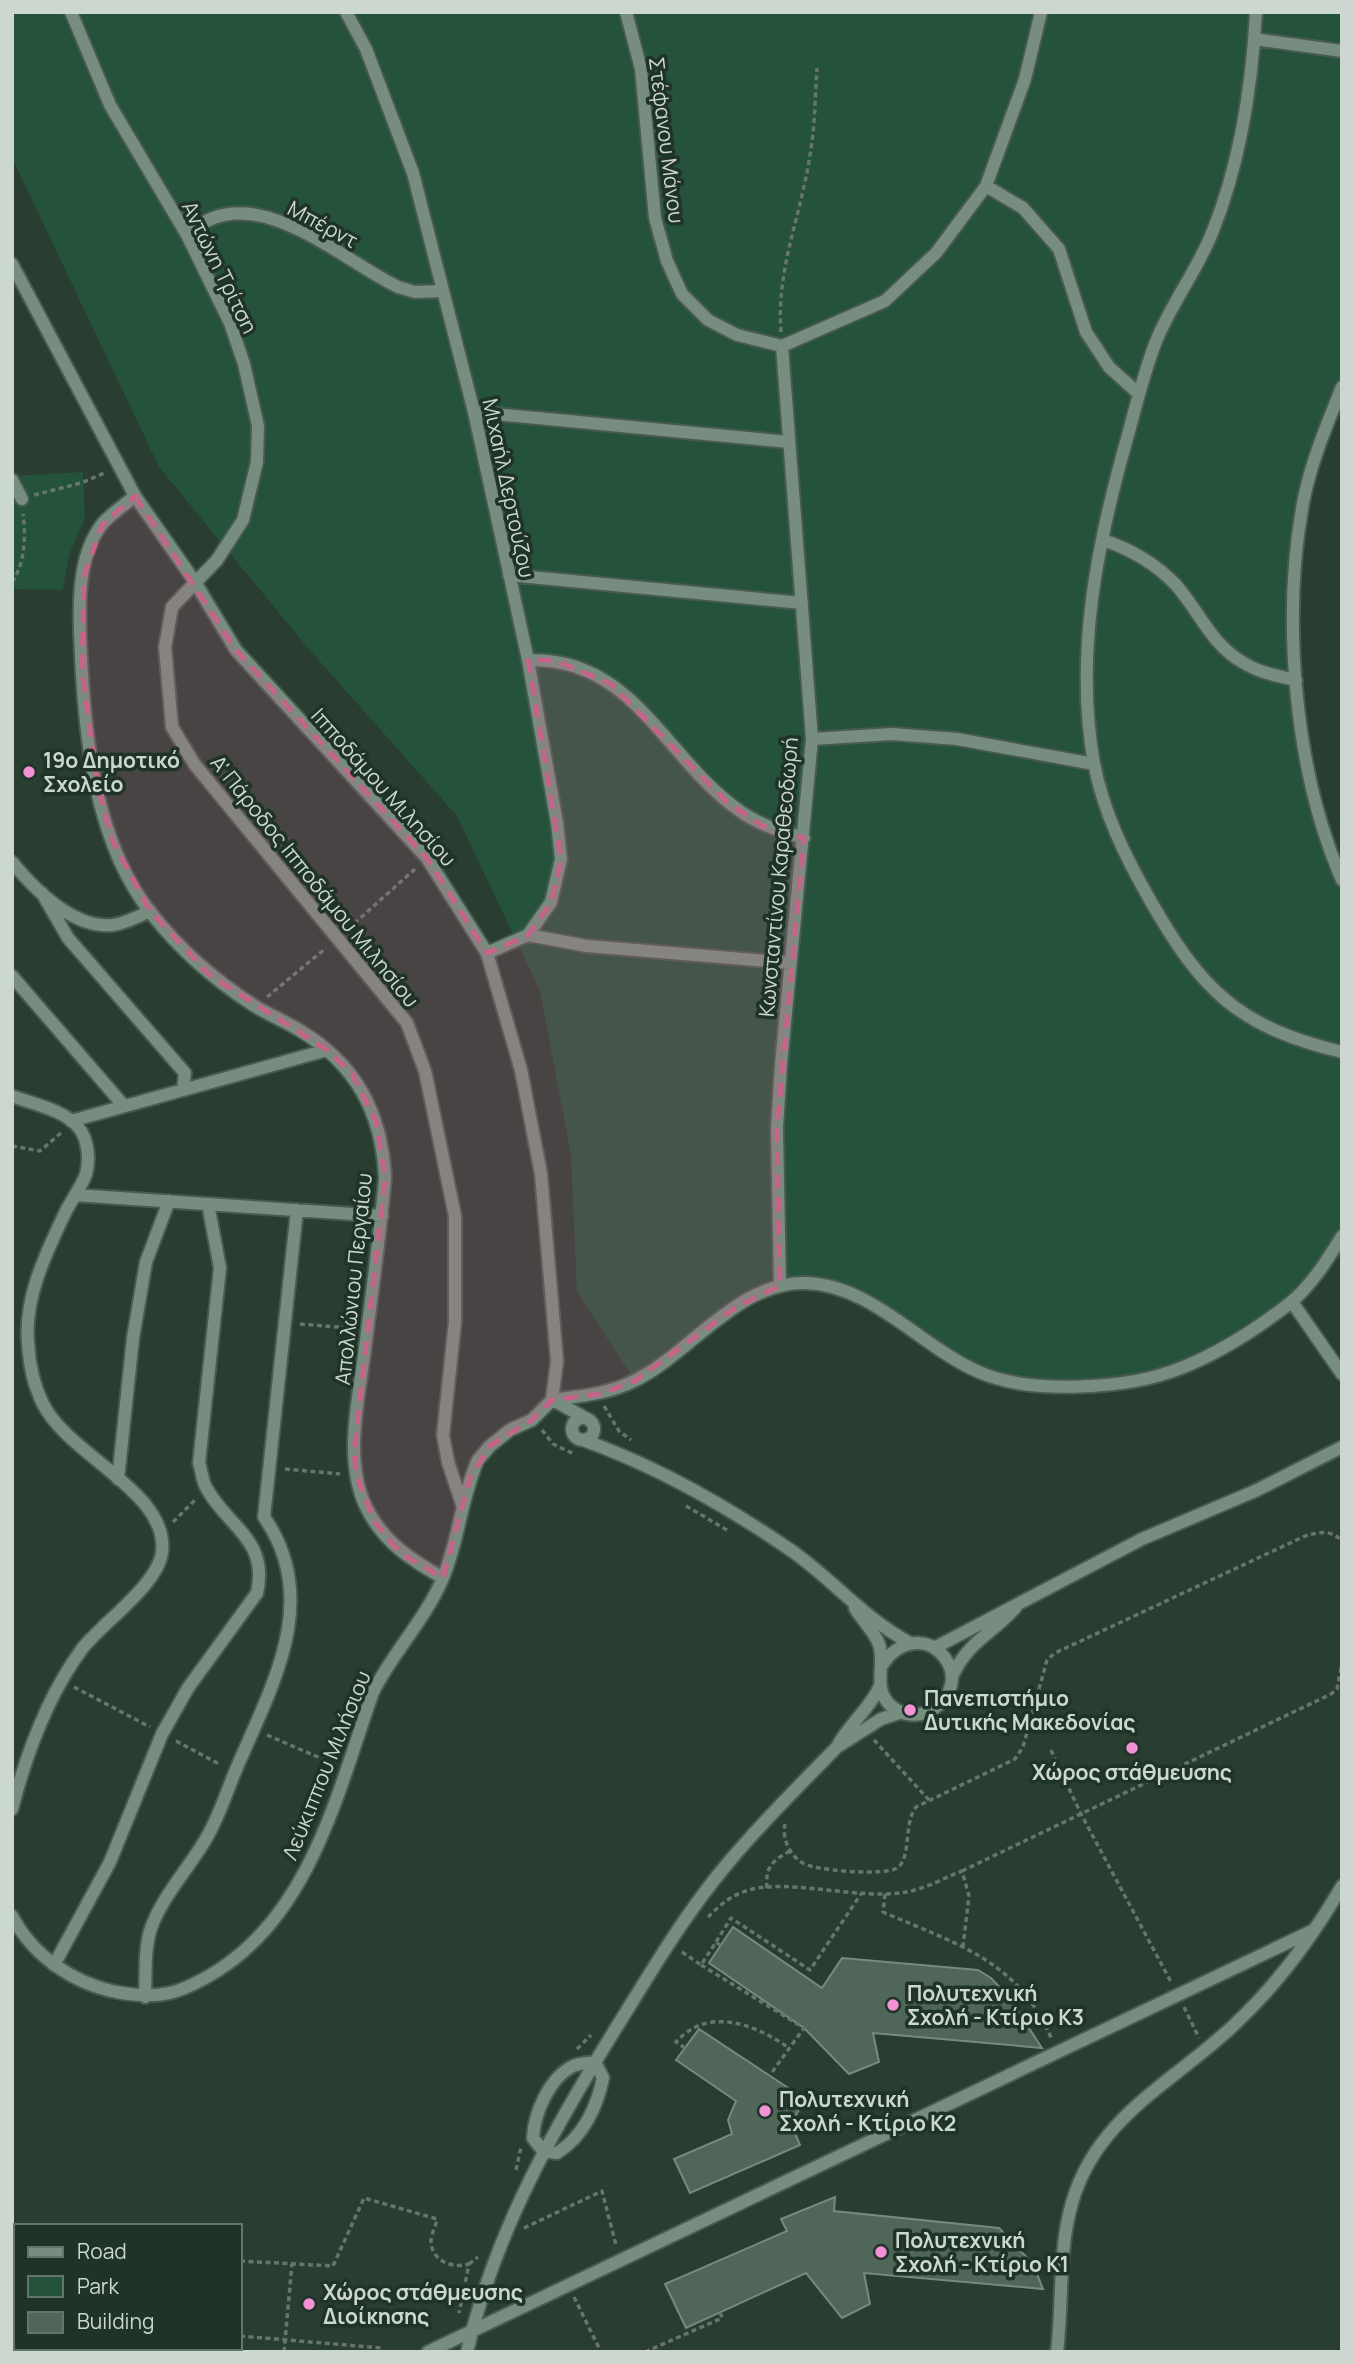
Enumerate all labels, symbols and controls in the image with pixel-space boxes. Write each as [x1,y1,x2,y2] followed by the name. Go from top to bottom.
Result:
[643,55,691,225] street label: Στέφανου Μάνου
[283,194,363,254] street label: Μπέρντ
[176,196,264,338] street label: Αντώνη Τρίτση
[476,396,542,580] street label: Μιχαήλ Δερτούζου
[305,702,463,872] street label: Ιπποδάμου Μιλησίου
[752,736,804,1018] street label: Κωνσταντίνου Καραθεοδωρή
[43,746,180,798] place label: 19ο Δημοτικό Σχολείο
[204,749,426,1013] street label: Α' Πάροδος Ιπποδάμου Μιλησίου
[21,764,37,780] marker: 19ο Δημοτικό Σχολείο
[328,1172,378,1386] street label: Απολλώνιου Περγαίου
[275,1666,377,1864] street label: Λεύκιππου Μιλήσιου
[924,1684,1135,1736] place label: Πανεπιστήμιο Δυτικής Μακεδονίας
[902,1702,918,1718] marker: Πανεπιστήμιο Δυτικής Μακεδονίας
[1124,1740,1140,1756] marker: Χώρος στάθμευσης
[1032,1758,1232,1786] place label: Χώρος στάθμευσης
[907,1979,1084,2031] place label: Πολυτεχνική Σχολή - Κτίριο Κ3
[885,1997,901,2013] marker: Πολυτεχνική Σχολή - Κτίριο Κ3
[779,2085,956,2137] place label: Πολυτεχνική Σχολή - Κτίριο Κ2
[757,2103,773,2119] marker: Πολυτεχνική Σχολή - Κτίριο Κ2
[14,2224,242,2350] legend
[895,2226,1069,2278] place label: Πολυτεχνική Σχολή - Κτίριο Κ1
[77,2237,127,2265] text: Road
[873,2244,889,2260] marker: Πολυτεχνική Σχολή - Κτίριο Κ1
[77,2272,119,2300] text: Park
[323,2278,523,2330] place label: Χώρος στάθμευσης Διοίκησης
[301,2296,317,2312] marker: Χώρος στάθμευσης Διοίκησης
[77,2307,154,2335] text: Building

